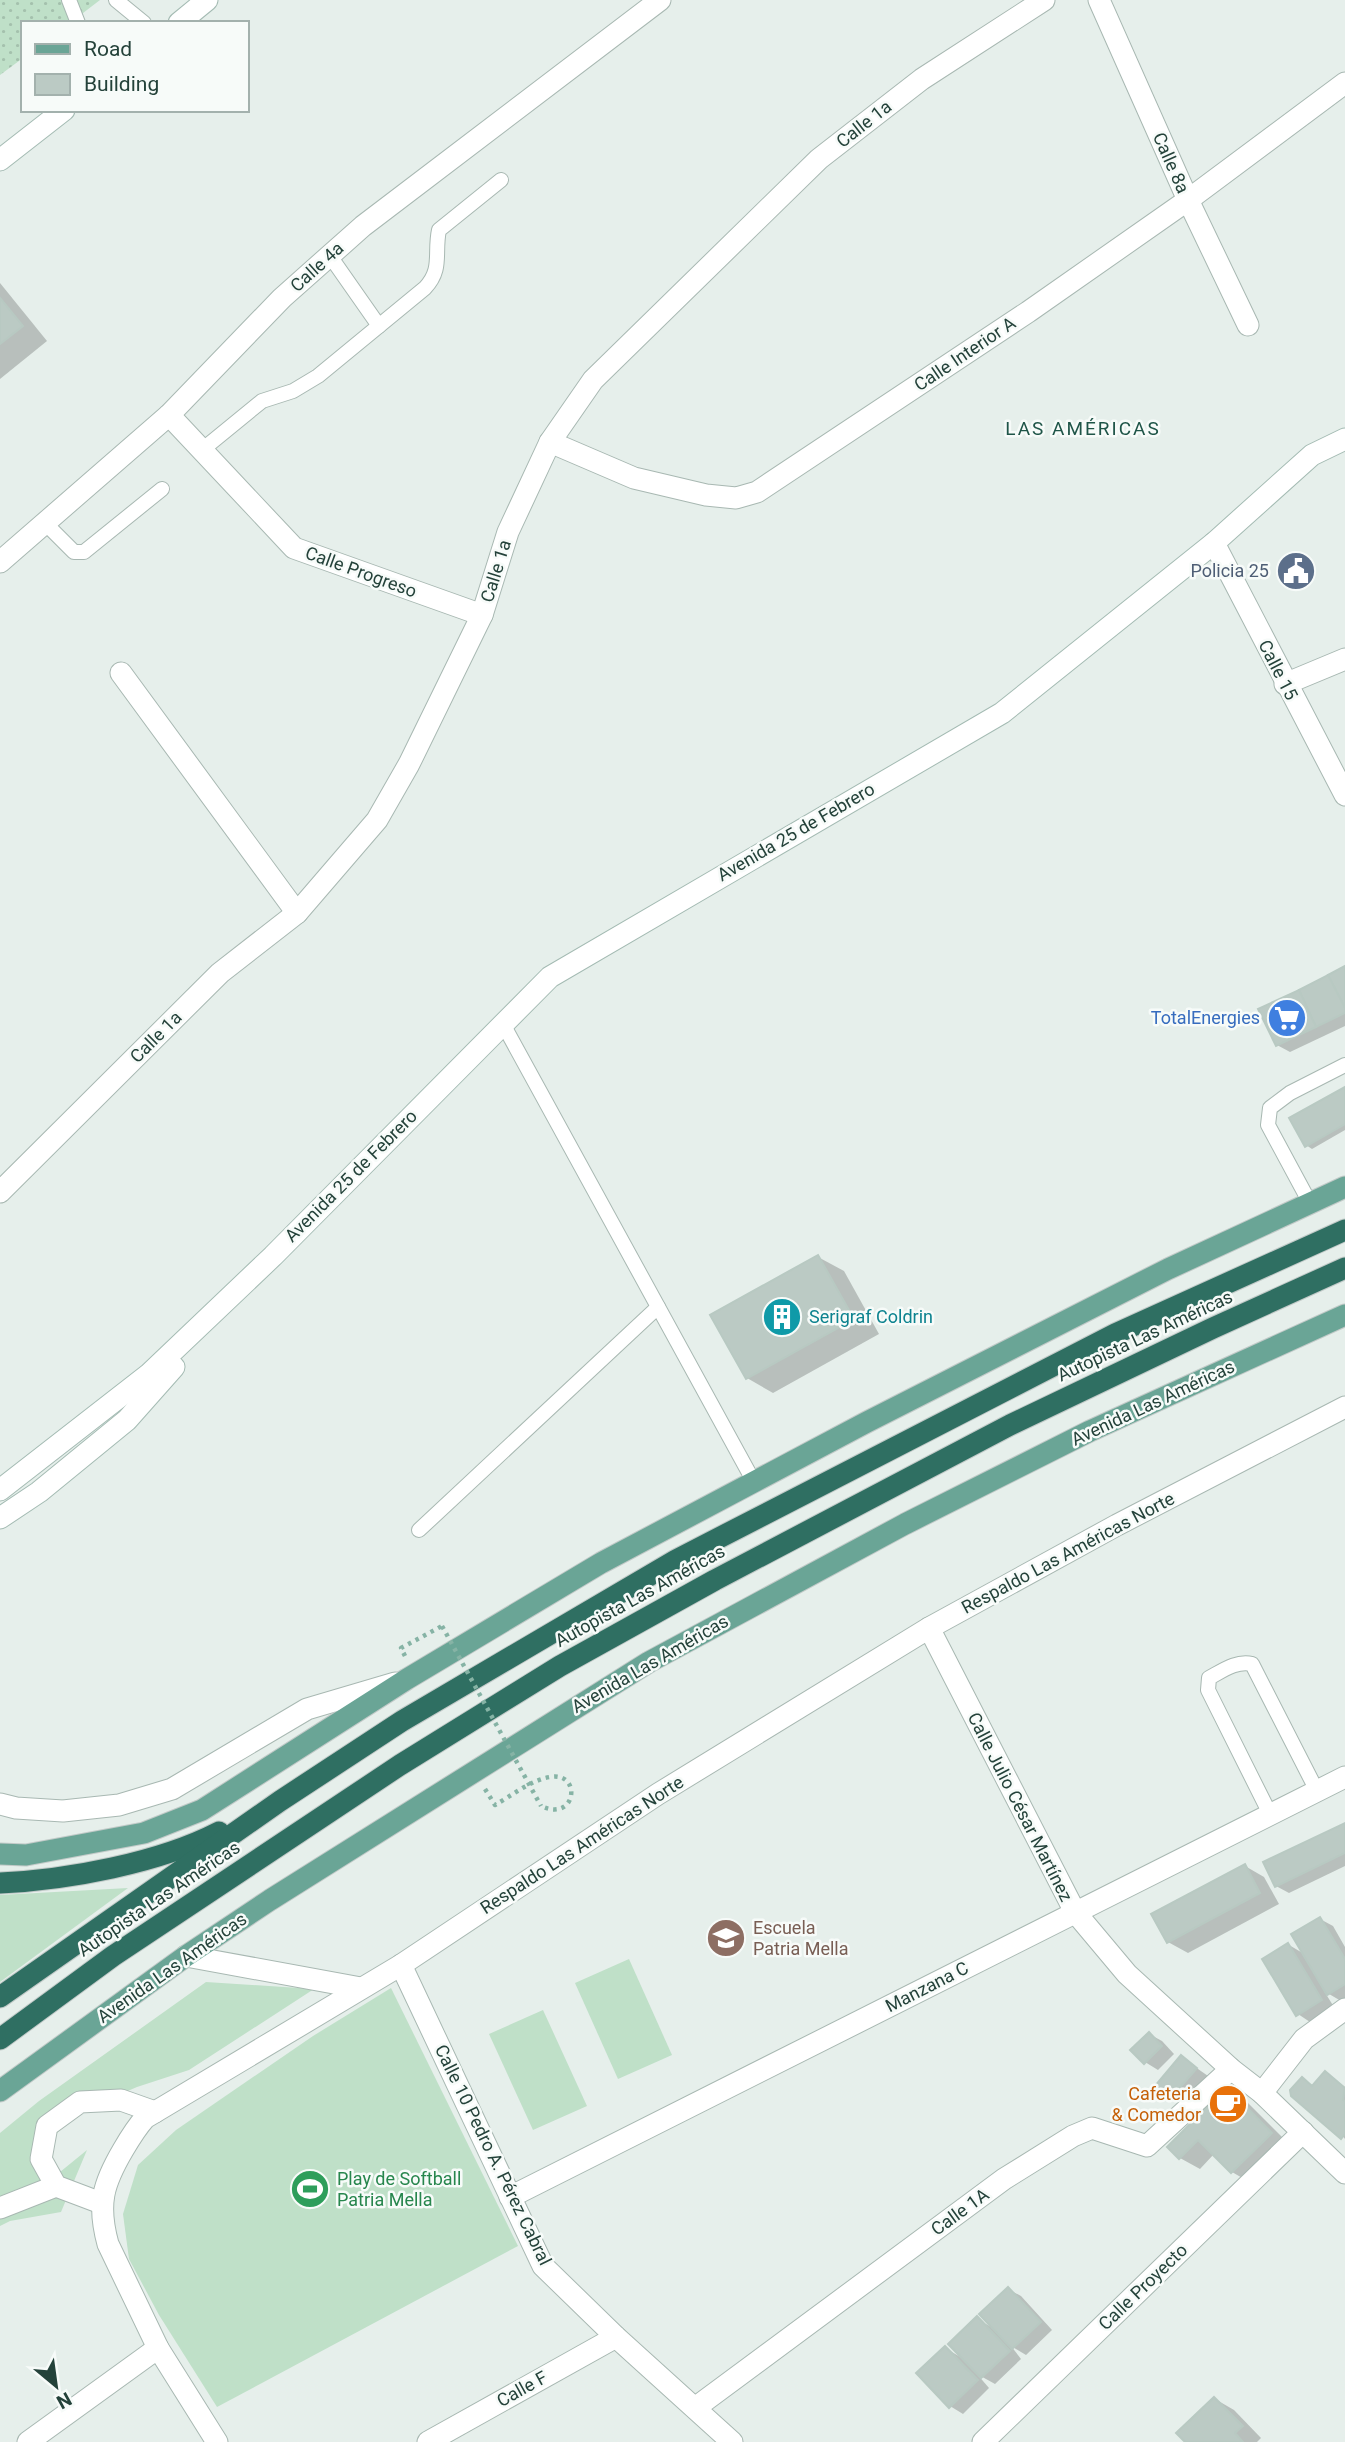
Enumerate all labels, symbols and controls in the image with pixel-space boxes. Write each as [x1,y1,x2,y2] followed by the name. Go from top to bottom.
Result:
[21,21,248,112] legend
[84,37,132,61] text: Road
[84,72,159,96] text: Building
[832,96,895,152] street label: Calle 1a
[1149,129,1194,196] street label: Calle 8a
[286,237,348,296] street label: Calle 4a
[910,312,1020,395] street label: Calle Interior A
[1005,417,1161,440] district label: LAS AMÉRICAS
[476,537,515,605] street label: Calle 1a
[303,542,420,601] street label: Calle Progreso
[1275,550,1317,592] public building icon: Policia 25
[1190,560,1269,581] place label: Policia 25
[1254,636,1302,703] street label: Calle 15
[713,778,878,885] street label: Avenida 25 de Febrero
[1266,997,1308,1039] supermarket icon: TotalEnergies
[126,1007,186,1067] street label: Calle 1a
[1151,1007,1260,1028] place label: TotalEnergies
[280,1105,421,1246] street label: Avenida 25 de Febrero
[1054,1286,1236,1385] street label: Autopista Las Américas
[761,1296,803,1338] building icon: Serigraf Coldrin
[809,1306,933,1327] place label: Serigraf Coldrin
[1068,1356,1238,1450] street label: Avenida Las Américas
[958,1487,1178,1618] street label: Respaldo Las Américas Norte
[551,1540,728,1651] street label: Autopista Las Américas
[568,1610,732,1717] street label: Avenida Las Américas
[964,1709,1077,1905] street label: Calle Julio César Martínez
[476,1771,687,1918] street label: Respaldo Las Américas Norte
[74,1837,244,1961] street label: Autopista Las Américas
[93,1908,250,2027] street label: Avenida Las Américas
[705,1917,747,1959] school or university icon: Escuela Patria Mella
[753,1917,848,1959] place label: Escuela Patria Mella
[882,1957,972,2016] street label: Manzana C
[431,2041,556,2268] street label: Calle 10 Pedro A. Pérez Cabral
[1112,2083,1201,2125] place label: Cafeteria & Comedor
[1207,2083,1249,2125] cafe icon: Cafeteria & Comedor
[289,2168,331,2210] sports icon: Play de Softball Patria Mella
[337,2168,461,2210] place label: Play de Softball Patria Mella
[927,2184,993,2240] street label: Calle 1A
[1094,2239,1191,2334] street label: Calle Proyecto
[21,2351,91,2421] north arrow
[493,2366,551,2411] street label: Calle F
[53,2387,75,2414] text: N

